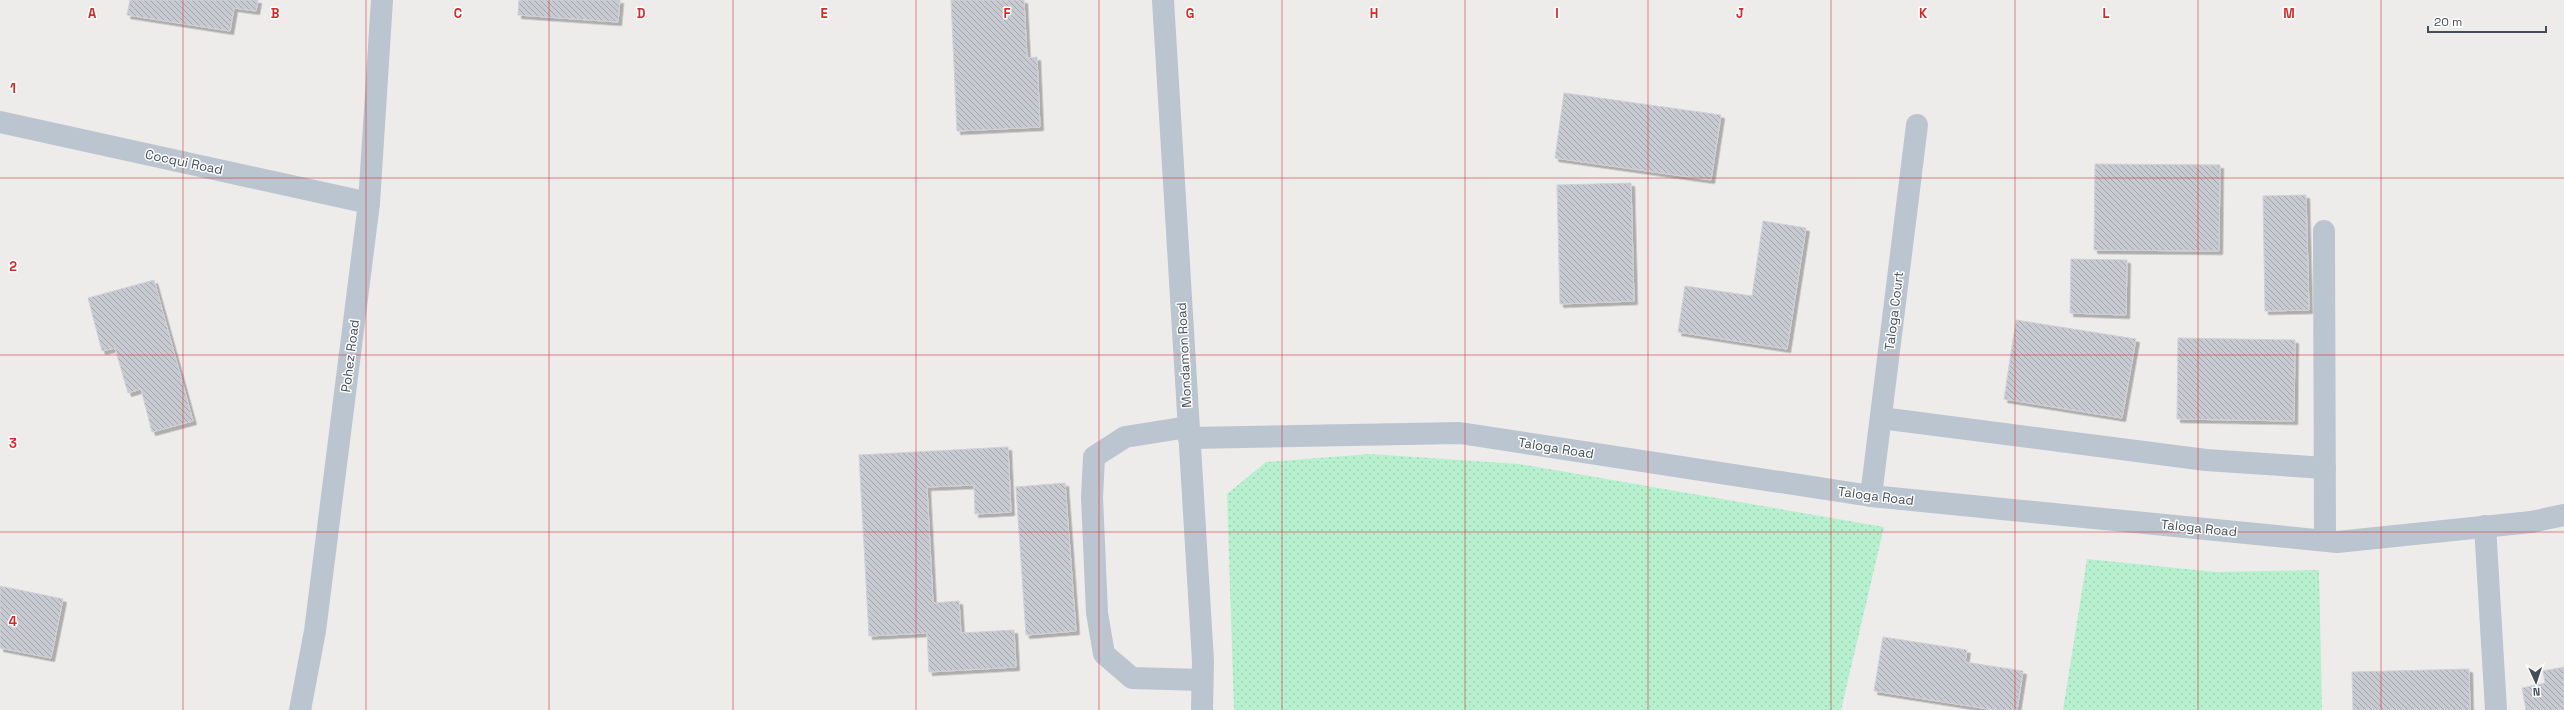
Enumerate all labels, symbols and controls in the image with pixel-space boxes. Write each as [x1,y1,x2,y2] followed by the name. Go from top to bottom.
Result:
[88,5,97,22] text: A
[271,5,280,22] text: B
[454,5,462,22] text: C
[637,5,646,22] text: D
[820,5,828,22] text: E
[1004,5,1011,22] text: F
[1186,5,1194,22] text: G
[1370,5,1378,22] text: H
[1555,5,1559,22] text: I
[1736,5,1744,22] text: J
[1919,5,1928,22] text: K
[2102,5,2110,22] text: L
[2283,5,2295,22] text: M
[2428,8,2546,34] scale bar
[2434,14,2462,30] text: 20 m
[10,80,16,97] text: 1
[144,145,224,179] street label: Cocqui Road
[9,258,17,275] text: 2
[1881,270,1907,352] street label: Taloga Court
[1173,302,1195,408] street label: Mondamon Road
[337,319,363,393] street label: Pohez Road
[1517,434,1595,462] street label: Taloga Road
[9,435,17,452] text: 3
[1837,483,1915,509] street label: Taloga Road
[2160,516,2238,540] street label: Taloga Road
[9,613,17,630] text: 4
[2516,662,2556,702] north arrow
[2532,685,2541,699] text: N

